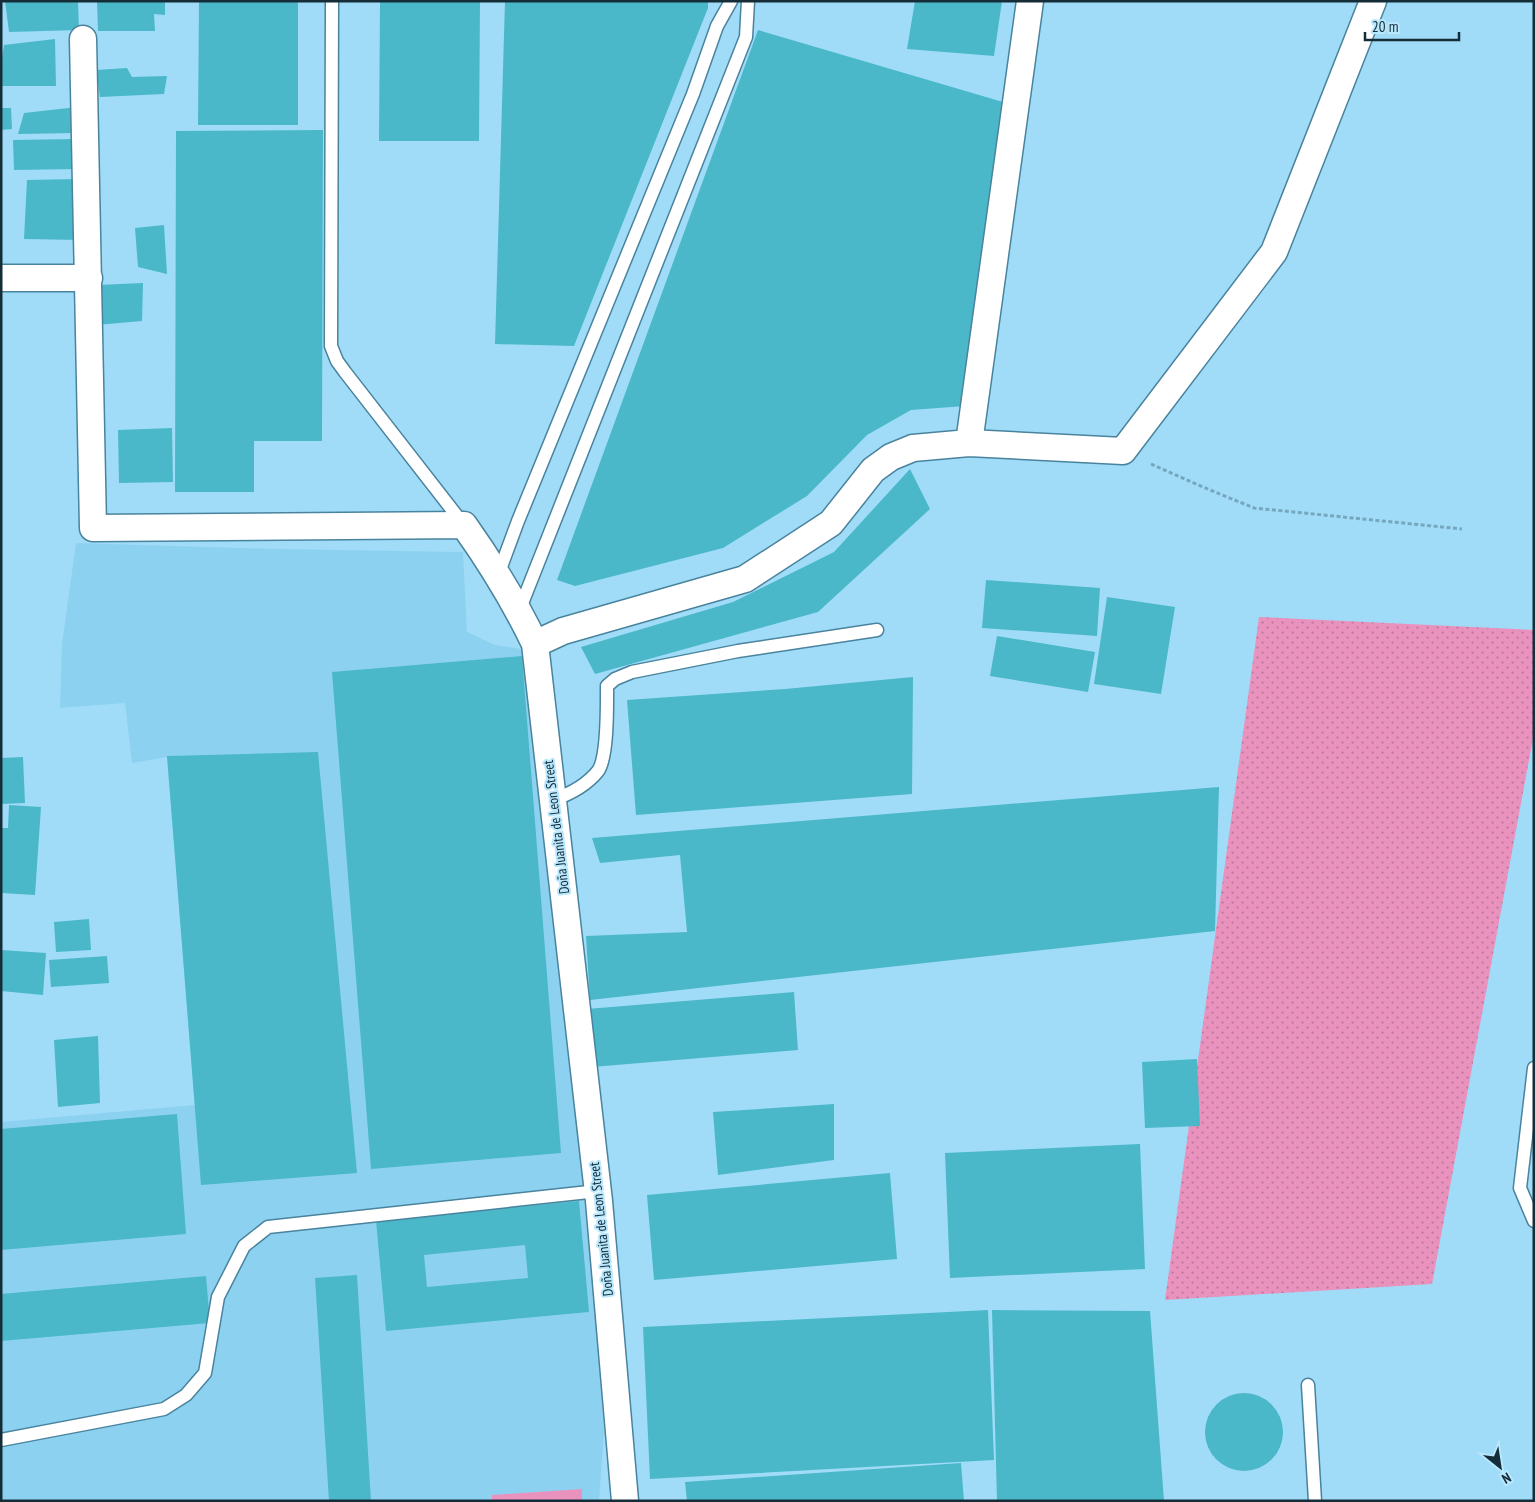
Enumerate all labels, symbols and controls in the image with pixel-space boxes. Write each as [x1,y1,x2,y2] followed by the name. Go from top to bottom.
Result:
[1365,10,1459,42] scale bar
[1372,17,1398,36] text: 20 m
[539,759,573,895] street label: Doña Juanita de Leon Street
[585,1161,617,1297] street label: Doña Juanita de Leon Street
[1475,1442,1525,1492] north arrow
[1499,1469,1514,1488] text: N

